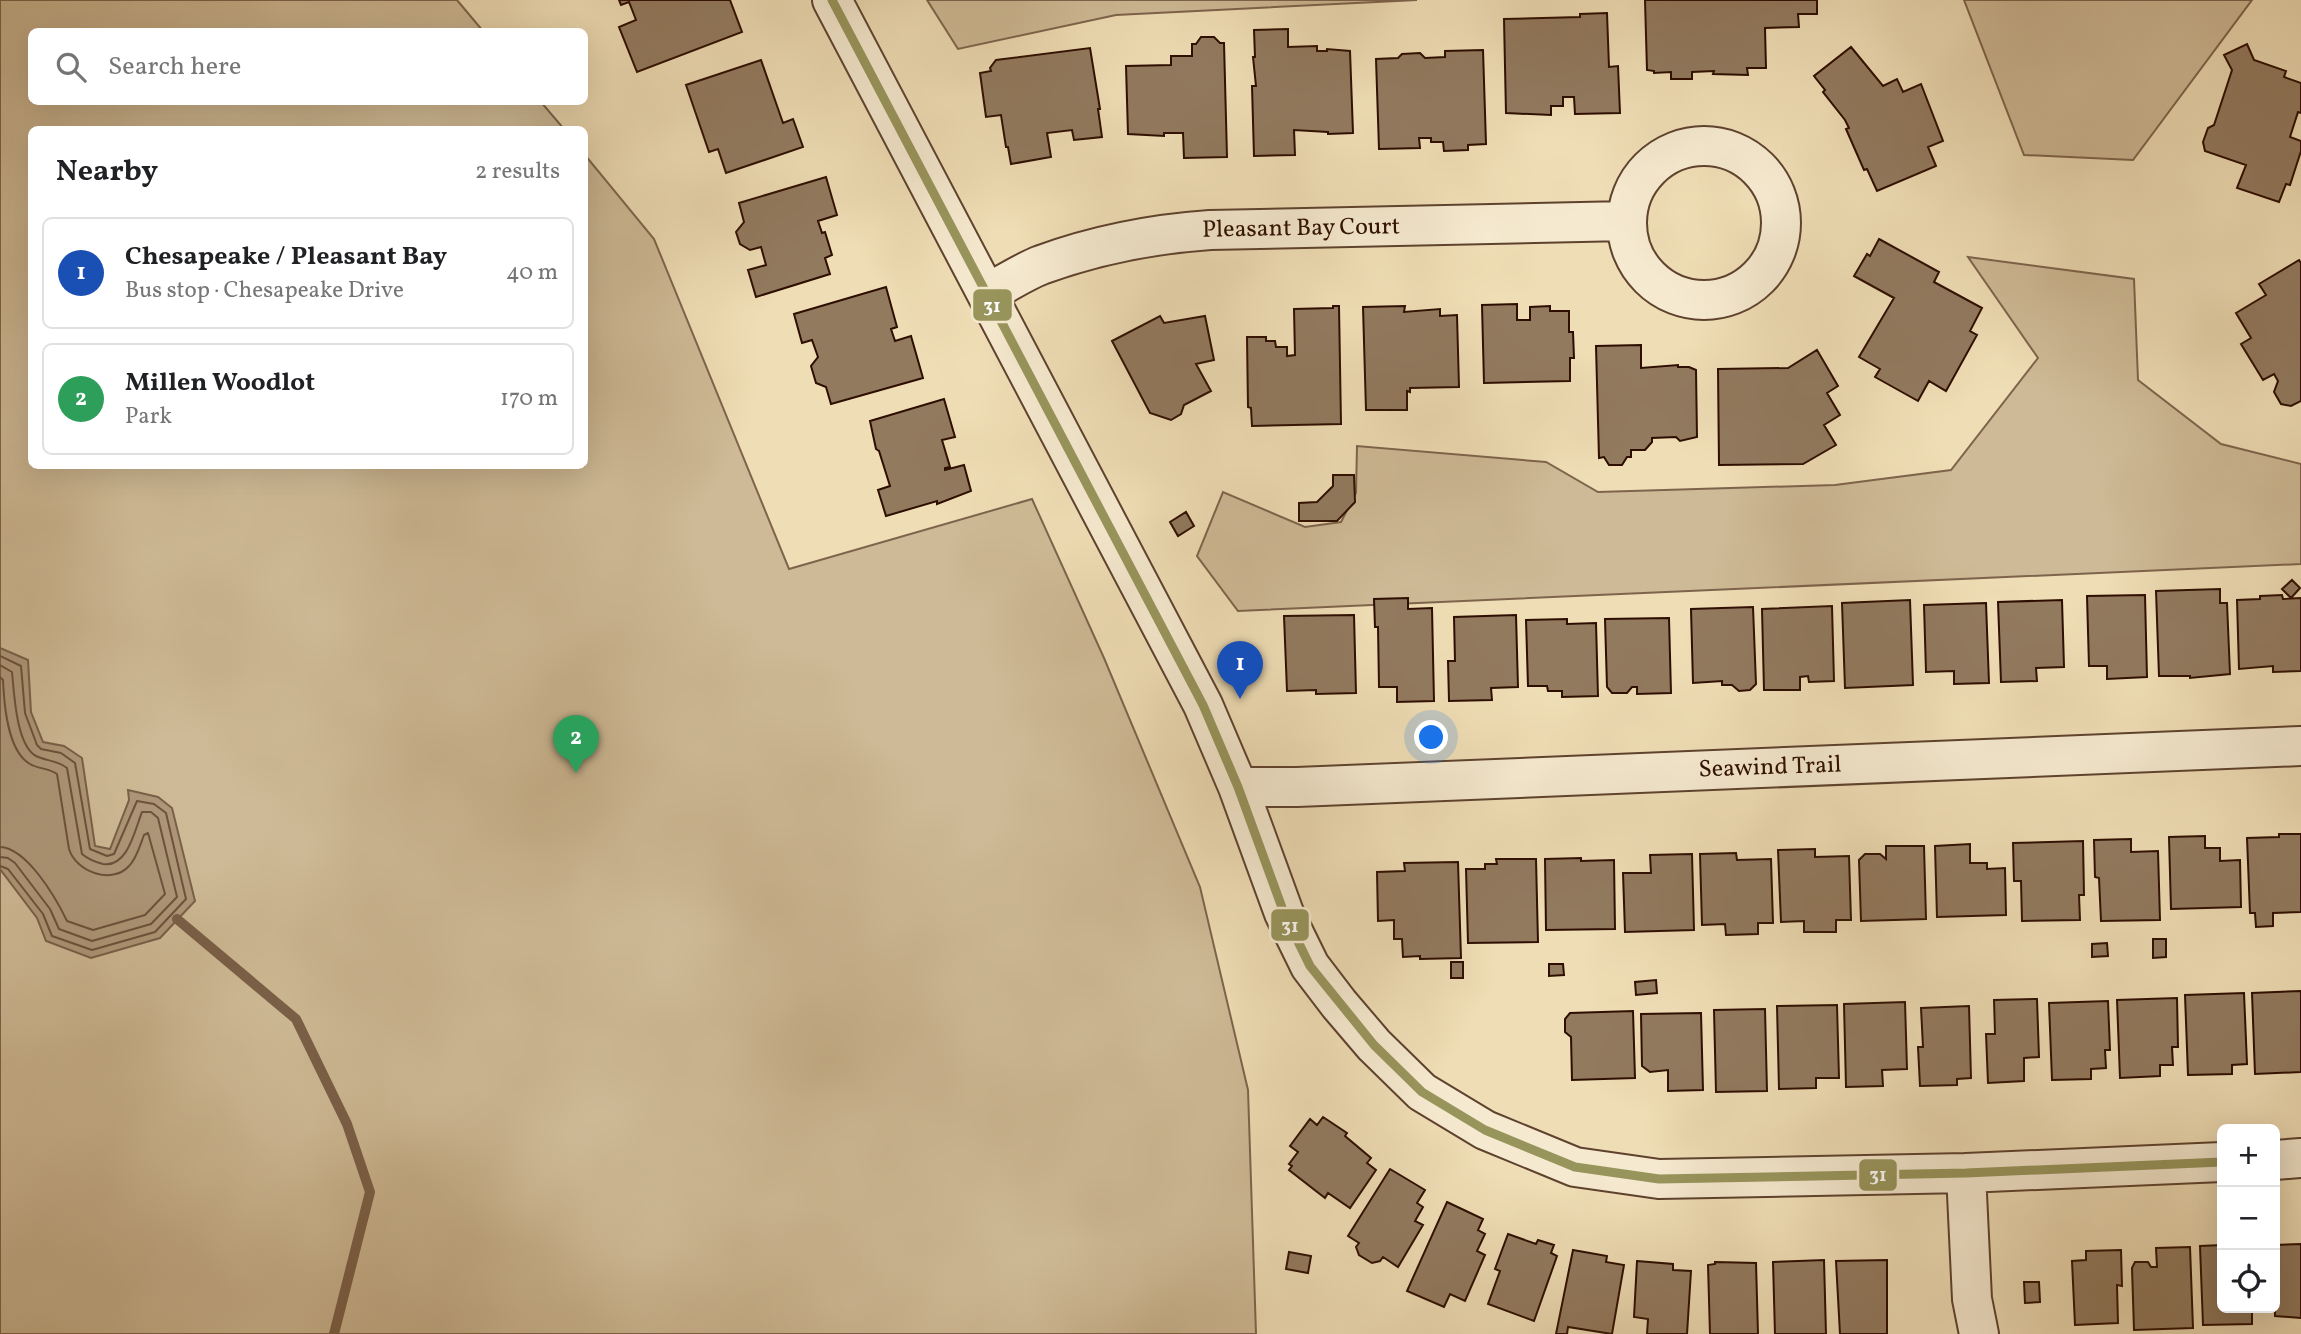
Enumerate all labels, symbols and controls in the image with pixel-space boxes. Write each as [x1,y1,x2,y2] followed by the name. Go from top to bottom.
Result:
[28,28,588,105] search box
[52,48,90,86] icon: search
[108,49,241,85] text: Search here
[56,151,158,193] text: Nearby
[475,156,560,188] text: 2 results
[1202,210,1400,248] street label: Pleasant Bay Court
[125,239,447,275] text: Chesapeake / Pleasant Bay
[76,257,86,289] text: 1
[506,257,558,289] text: 40 m
[125,275,404,307] text: Bus stop · Chesapeake Drive
[972,288,1013,322] line badge: 31
[983,294,1001,320] text: 31
[125,365,315,401] text: Millen Woodlot
[75,383,87,415] text: 2
[500,383,558,415] text: 170 m
[125,401,172,433] text: Park
[1217,641,1263,699] pin: 1
[553,715,599,773] pin: 2
[1414,720,1448,754] your location
[1698,749,1842,787] street label: Seawind Trail
[1270,908,1310,942] line badge: 31
[1281,914,1299,940] text: 31
[2217,1124,2280,1313] map controls
[2217,1124,2280,1187] button: +
[1858,1158,1898,1192] line badge: 31
[1869,1163,1887,1189] text: 31
[2217,1187,2280,1250] button: −
[2217,1250,2280,1313] button: locate

